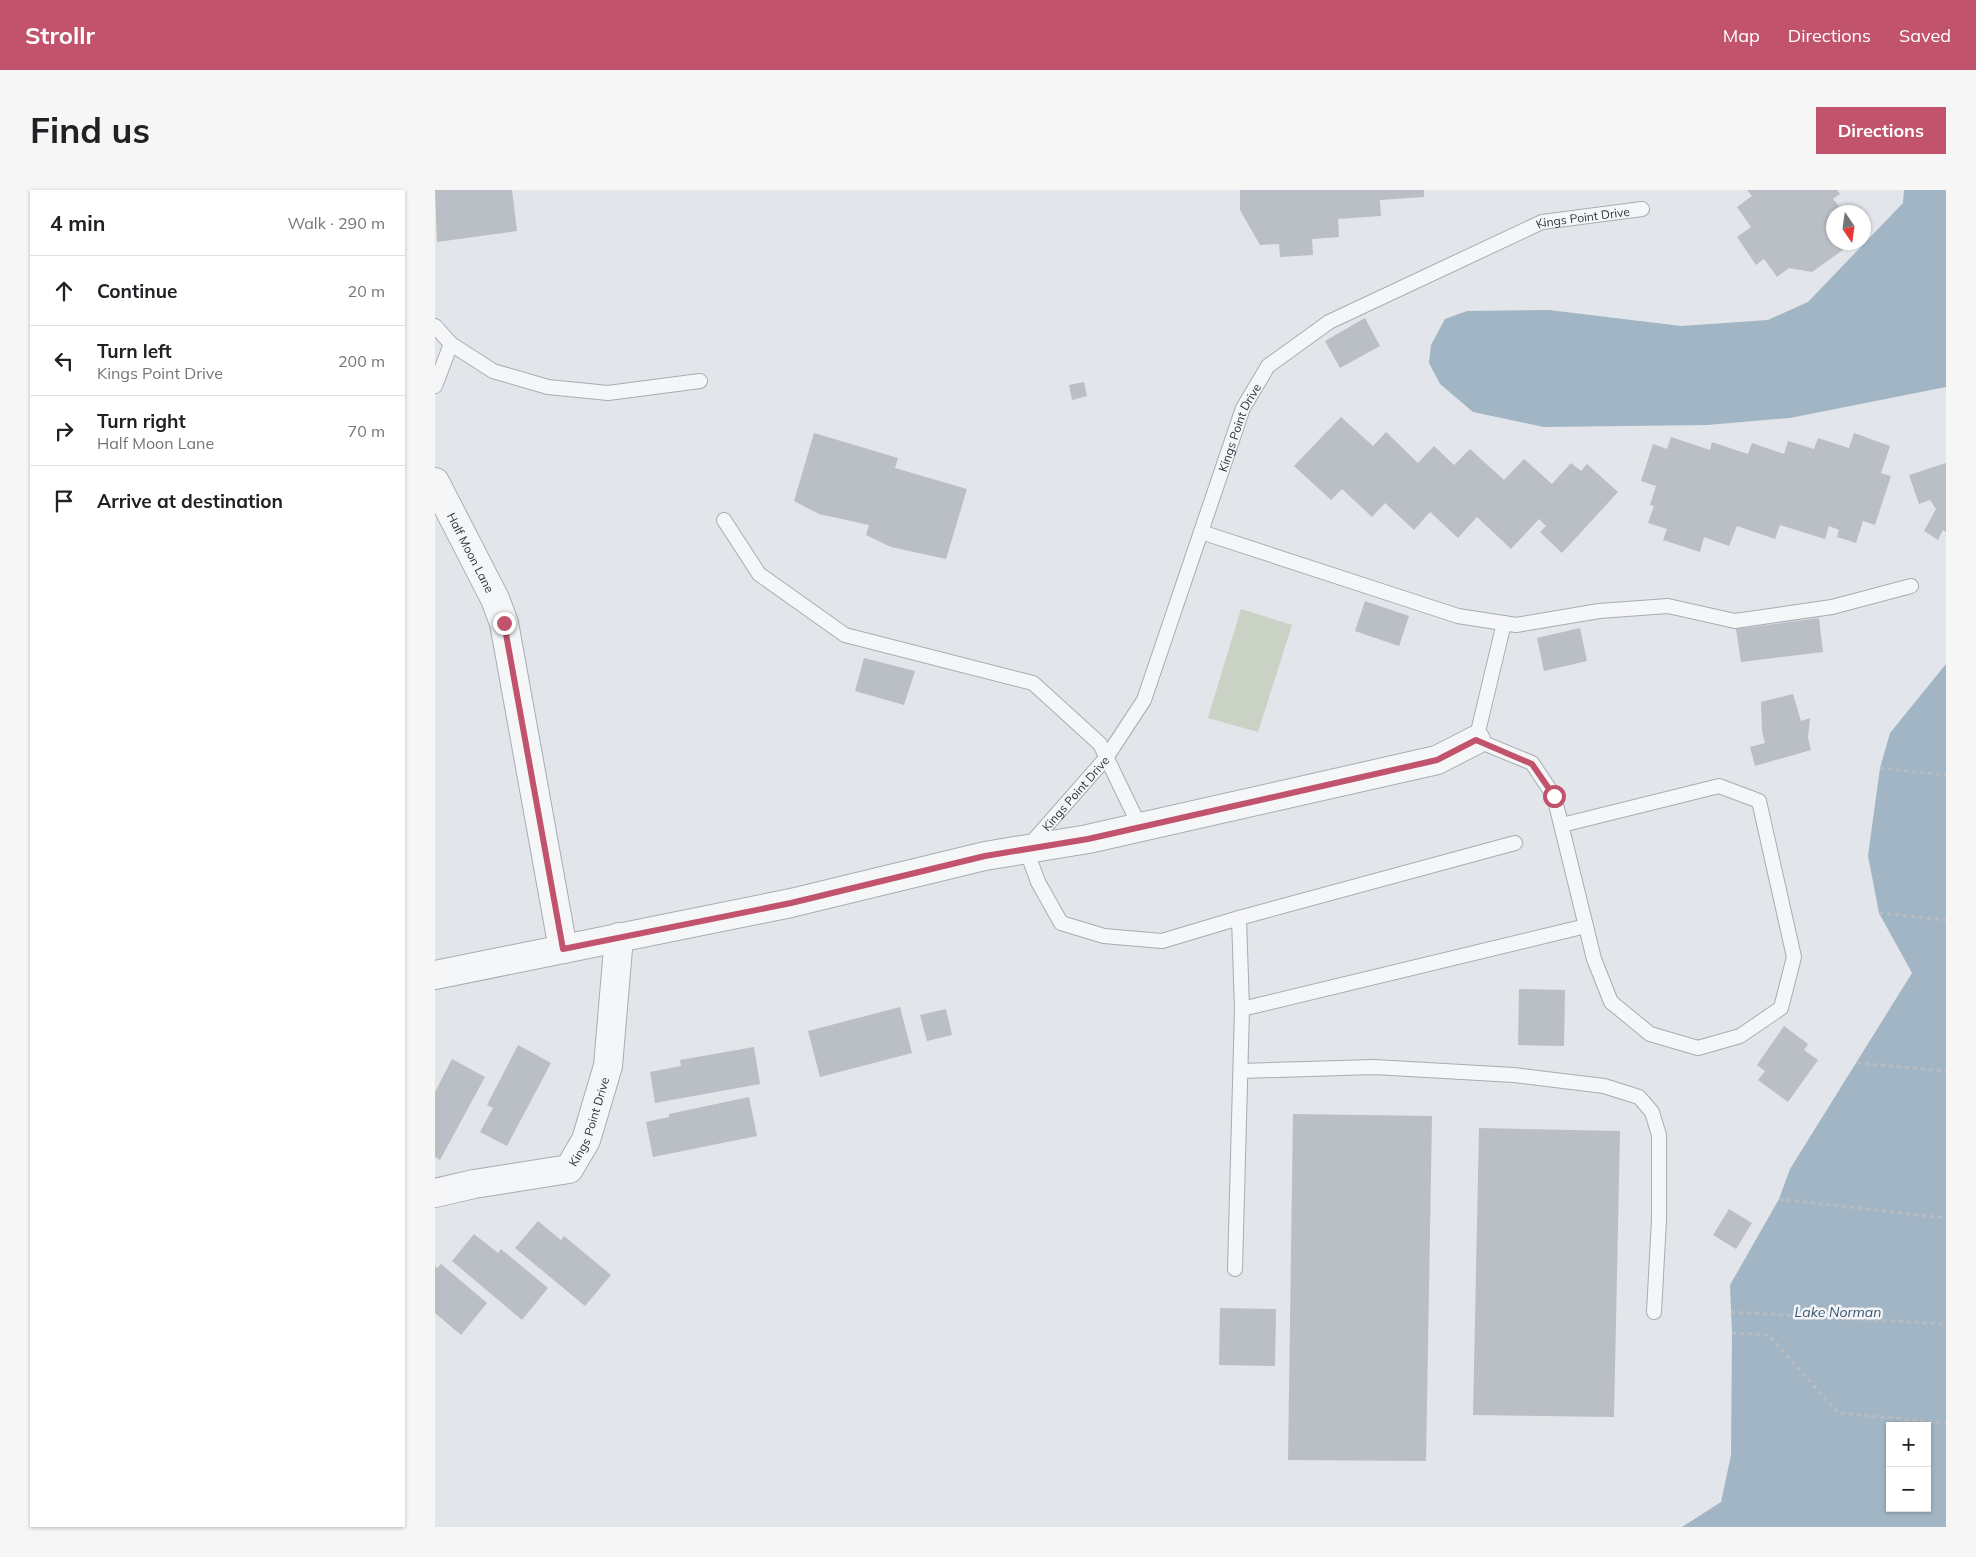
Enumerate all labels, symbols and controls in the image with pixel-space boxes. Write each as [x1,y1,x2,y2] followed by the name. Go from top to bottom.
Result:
[25,20,95,50] text: Strollr
[1723,24,1760,47] text: Map
[1788,24,1871,47] text: Directions
[1899,24,1951,47] text: Saved
[1816,107,1946,154] button: Directions
[30,108,150,152] text: Find us
[1533,203,1631,231] street label: Kings Point Drive
[1826,205,1871,250] north arrow
[50,210,105,236] text: 4 min
[287,213,385,233] text: Walk · 290 m
[50,277,78,305] icon: ahead
[97,279,177,303] text: Continue
[348,281,385,301] text: 20 m
[97,339,172,363] text: Turn left
[50,347,78,375] icon: left
[338,351,385,371] text: 200 m
[97,363,223,383] text: Kings Point Drive
[1214,380,1264,474] street label: Kings Point Drive
[97,409,186,433] text: Turn right
[50,417,78,445] icon: right
[348,421,385,441] text: 70 m
[97,433,214,453] text: Half Moon Lane
[50,487,78,515] icon: arrive
[97,489,283,513] text: Arrive at destination
[444,510,498,595] street label: Half Moon Lane
[493,612,516,635] route end
[1038,753,1112,834] street label: Kings Point Drive
[1543,785,1566,808] route start
[565,1075,612,1169] street label: Kings Point Drive
[1795,1303,1881,1321] water label: Lake Norman
[1886,1422,1931,1512] map controls
[1886,1422,1931,1467] button: +
[1886,1467,1931,1512] button: −

